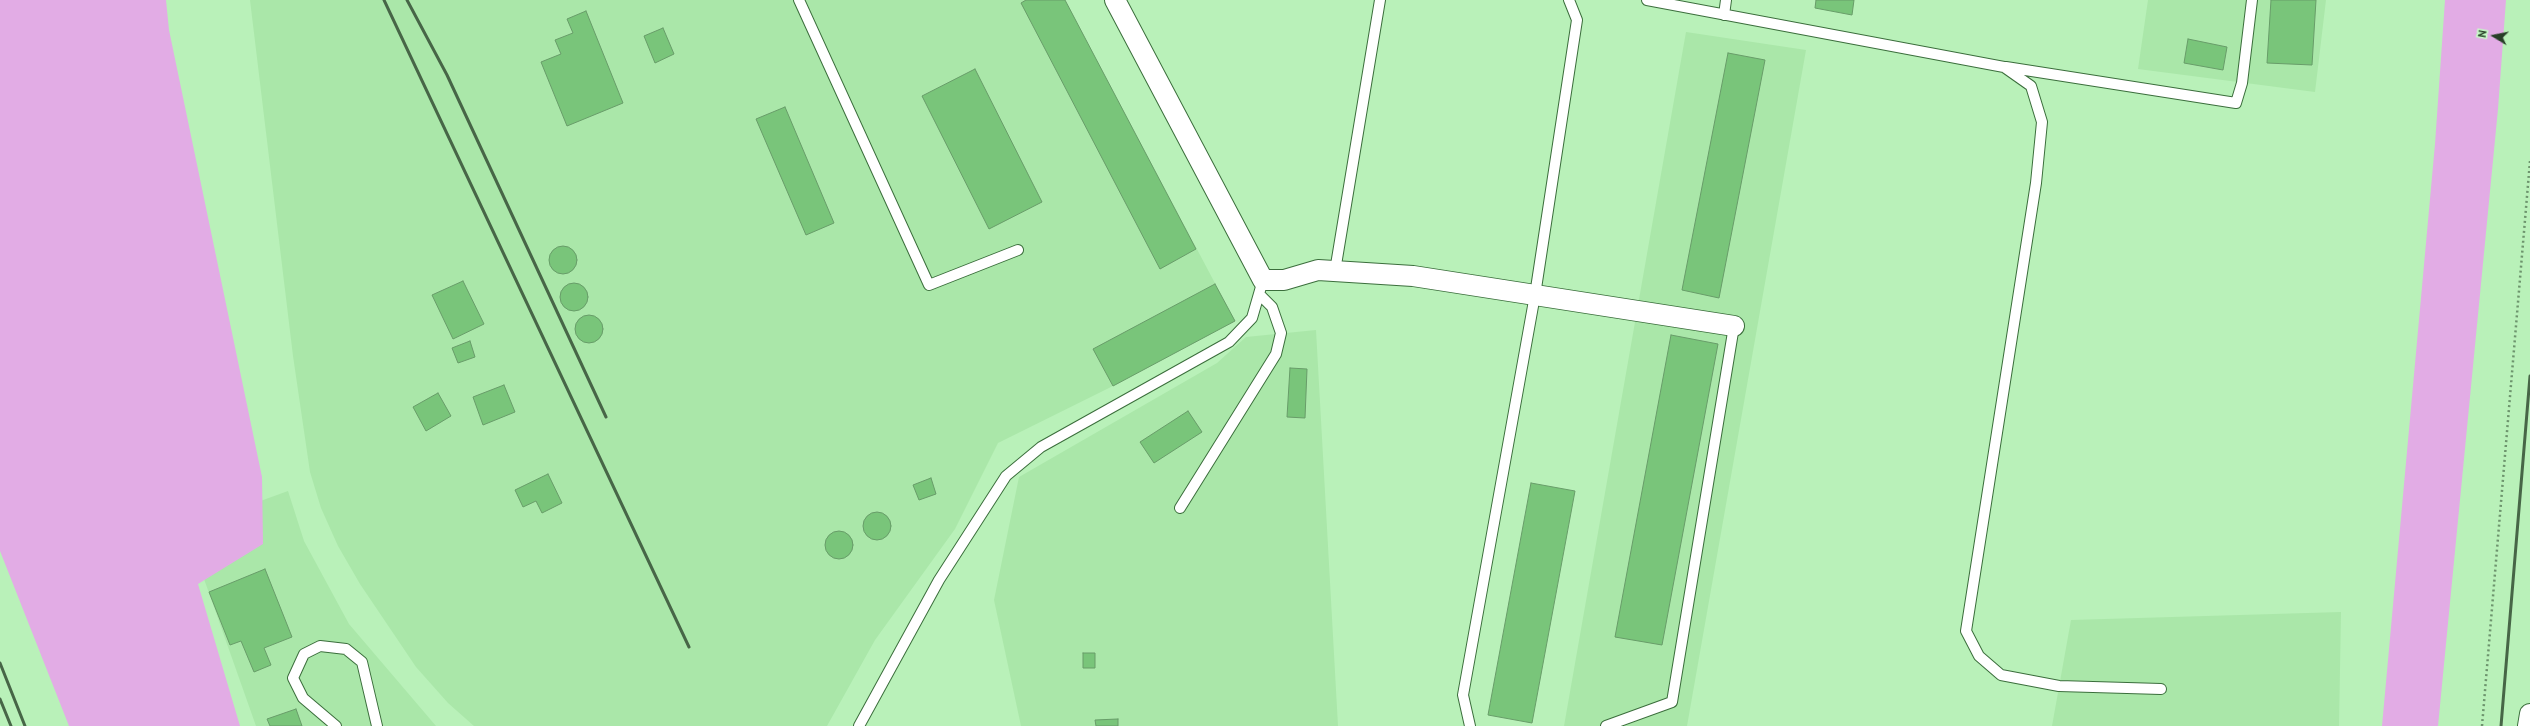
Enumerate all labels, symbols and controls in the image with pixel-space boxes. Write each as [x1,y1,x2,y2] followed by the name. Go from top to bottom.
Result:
[2474,16,2514,56] north arrow
[2475,29,2490,39] text: N

